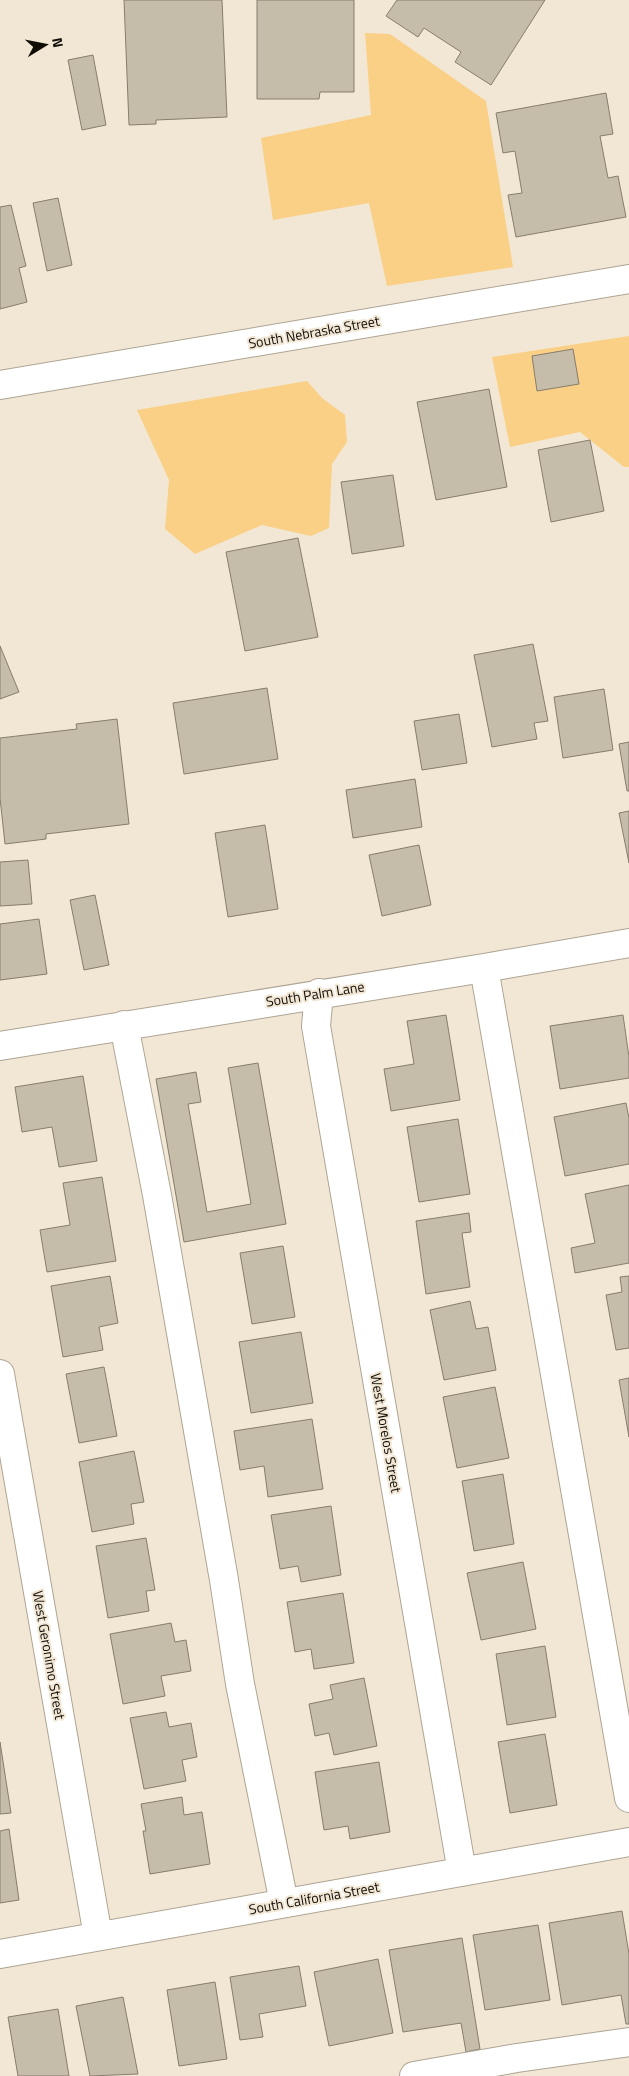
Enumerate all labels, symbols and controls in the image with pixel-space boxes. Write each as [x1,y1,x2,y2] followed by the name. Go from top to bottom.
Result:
[20,20,70,70] north arrow
[47,36,69,49] text: N
[247,310,381,353] street label: South Nebraska Street
[264,975,366,1012] street label: South Palm Lane
[366,1372,407,1494] street label: West Morelos Street
[28,1589,71,1721] street label: West Geronimo Street
[247,1876,381,1919] street label: South California Street

